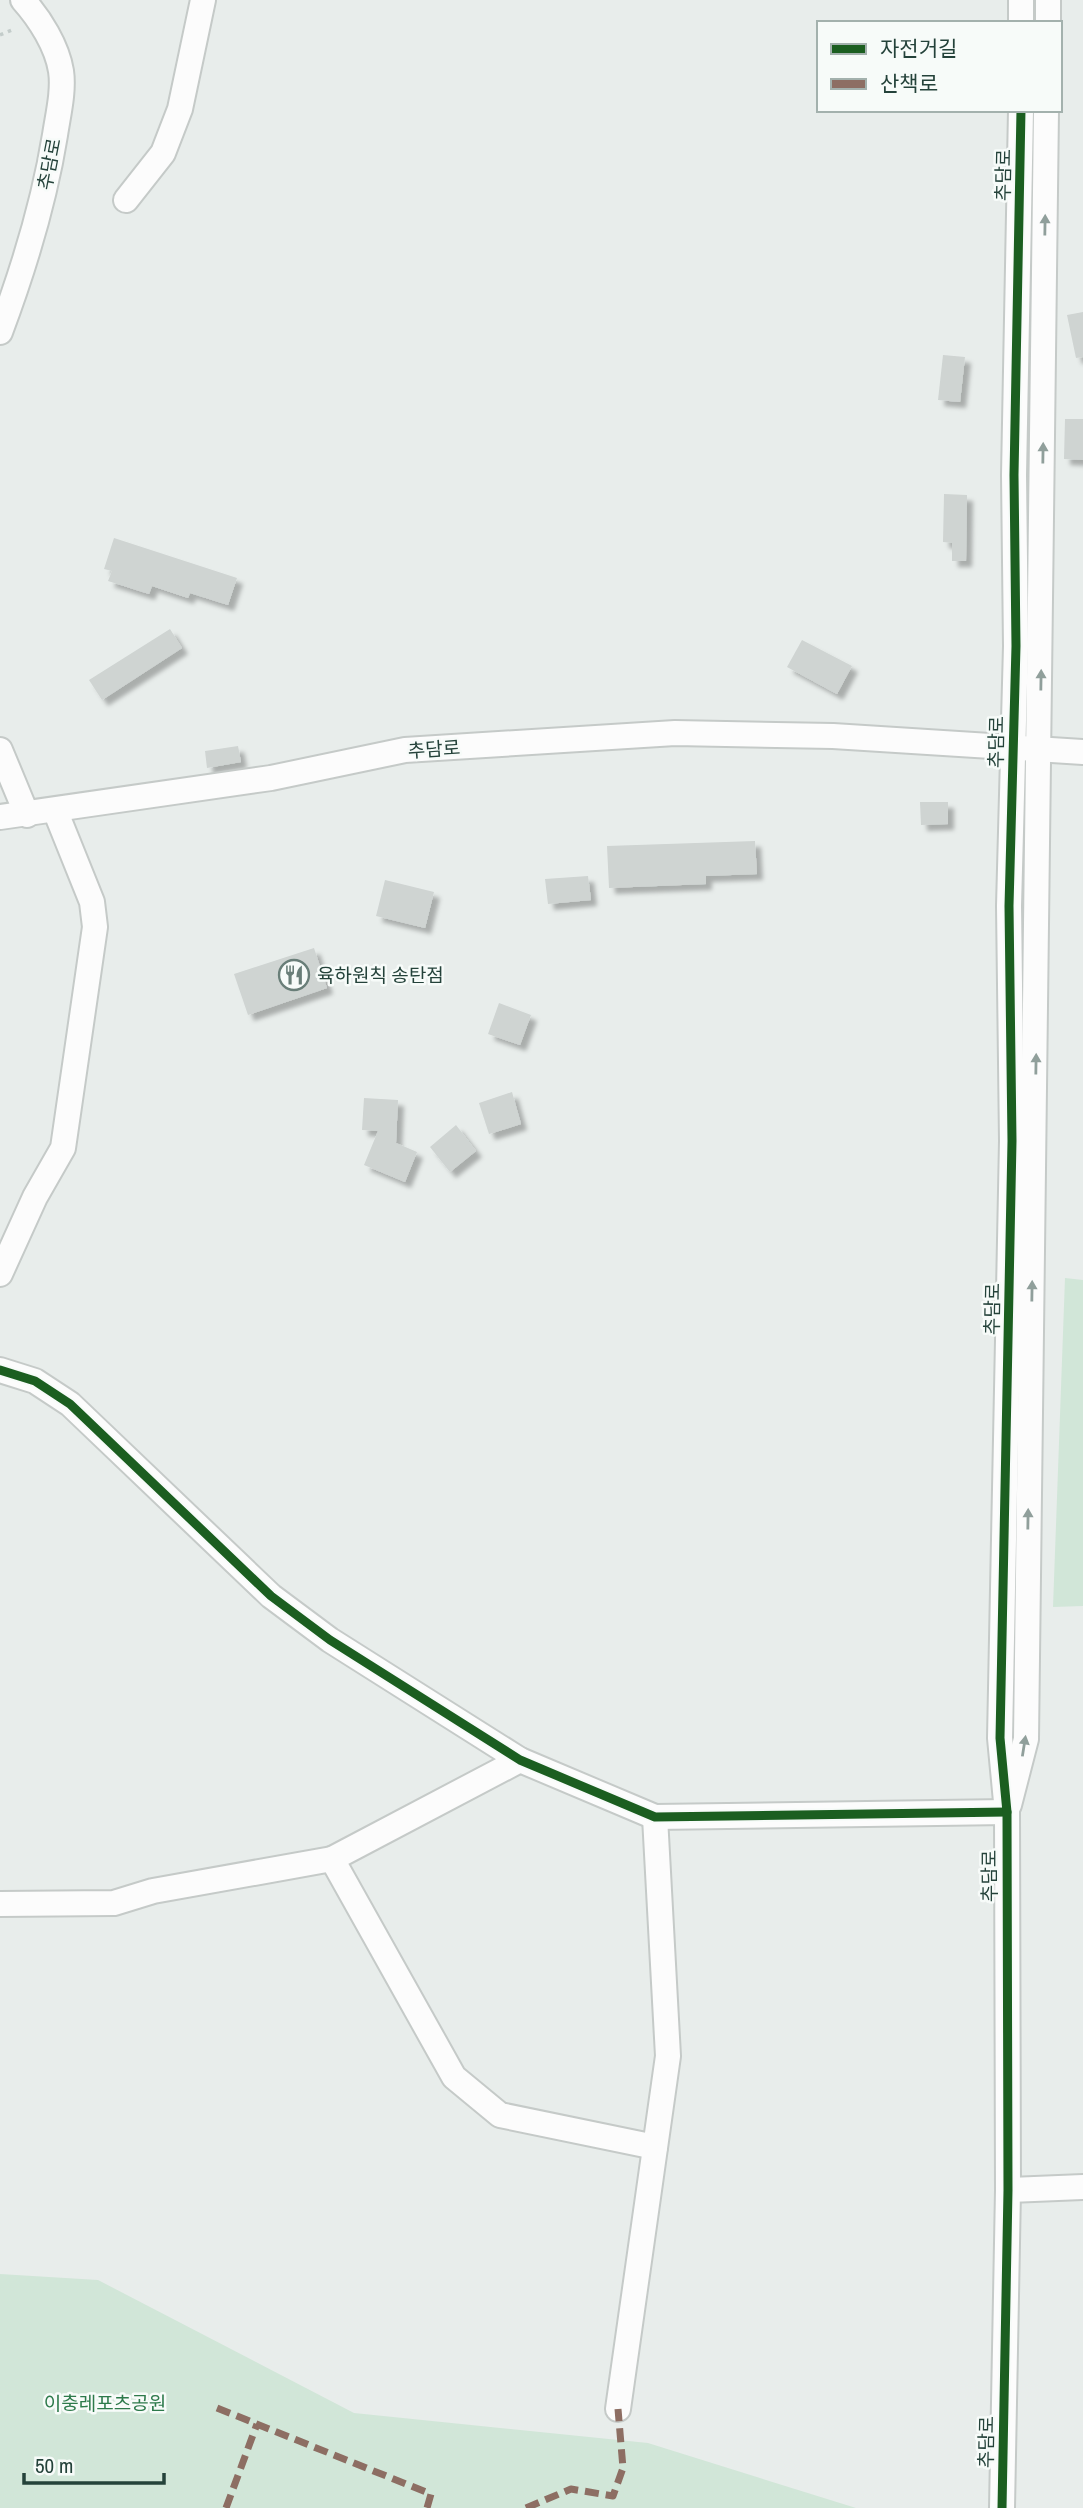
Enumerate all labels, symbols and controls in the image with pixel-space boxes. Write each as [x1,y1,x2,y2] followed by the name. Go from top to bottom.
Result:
[817,21,1062,112] legend
[880,34,957,63] text: 자전거길
[880,69,938,98] text: 산책로
[31,136,67,192] street label: 추담로
[990,149,1016,201] street label: 추담로
[1039,214,1051,236] one-way arrow
[1037,442,1049,464] one-way arrow
[1035,669,1047,691] one-way arrow
[983,716,1009,768] street label: 추담로
[407,734,461,764] street label: 추담로
[277,958,311,992] restaurant icon: 육하원칙 송탄점
[317,962,444,988] place label: 육하원칙 송탄점
[1030,1053,1041,1075] one-way arrow
[1026,1280,1038,1302] one-way arrow
[979,1283,1005,1335] street label: 추담로
[1022,1508,1034,1530] one-way arrow
[1019,1735,1030,1757] one-way arrow
[976,1850,1002,1902] street label: 추담로
[44,2390,166,2416] park label: 이충레포츠공원
[973,2416,999,2468] street label: 추담로
[24,2442,164,2486] scale bar
[35,2451,73,2480] text: 50 m

